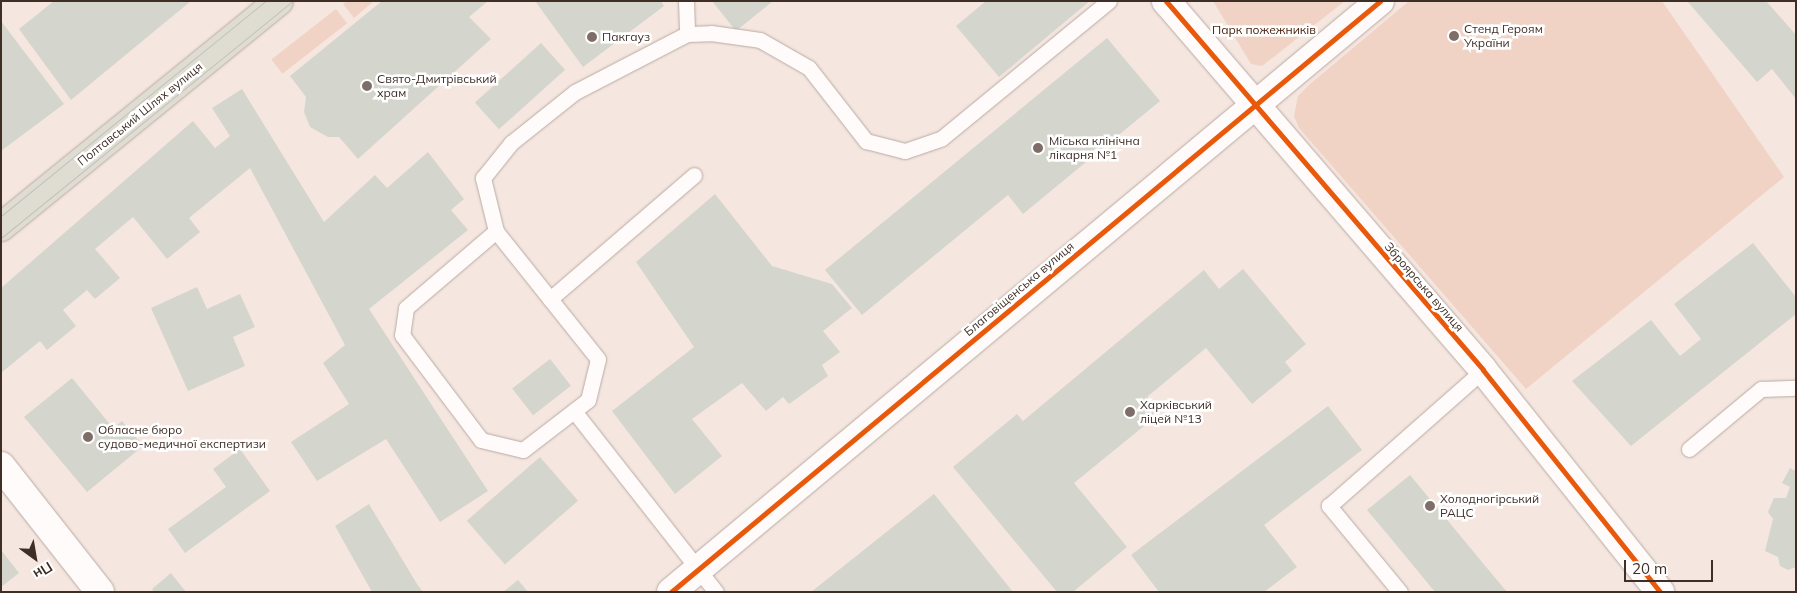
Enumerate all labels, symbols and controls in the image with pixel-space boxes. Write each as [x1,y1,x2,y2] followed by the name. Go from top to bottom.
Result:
[1464,22,1543,50] place label: Стенд Героям України
[1212,23,1316,37] park label: Парк пожежників
[602,30,650,44] place label: Пакгауз
[1448,30,1460,42] marker: Стенд Героям України
[586,31,598,43] marker: Пакгауз
[75,59,205,169] street label: Полтавський Шлях вулиця
[377,72,497,100] place label: Свято-Дмитрівський храм
[361,80,373,92] marker: Свято-Дмитрівський храм
[1049,134,1140,162] place label: Міська клінічна лікарня №1
[1031,141,1045,155] marker: Міська клінічна лікарня №1
[961,239,1077,339] street label: Благовіщенська вулиця
[1381,239,1467,335] street label: Зброярська вулиця
[1140,398,1212,426] place label: Харківський ліцей №13
[1124,406,1136,418] marker: Харківський ліцей №13
[98,423,266,451] place label: Обласне бюро судово-медичної експертизи
[82,431,94,443] marker: Обласне бюро судово-медичної експертизи
[1440,492,1539,520] place label: Холодногірський РАЦС
[1424,500,1436,512] marker: Холодногірський РАЦС
[10,533,60,583] north arrow
[1627,550,1716,582] scale bar
[30,558,56,584] text: Пн
[1632,559,1667,578] text: 20 m

